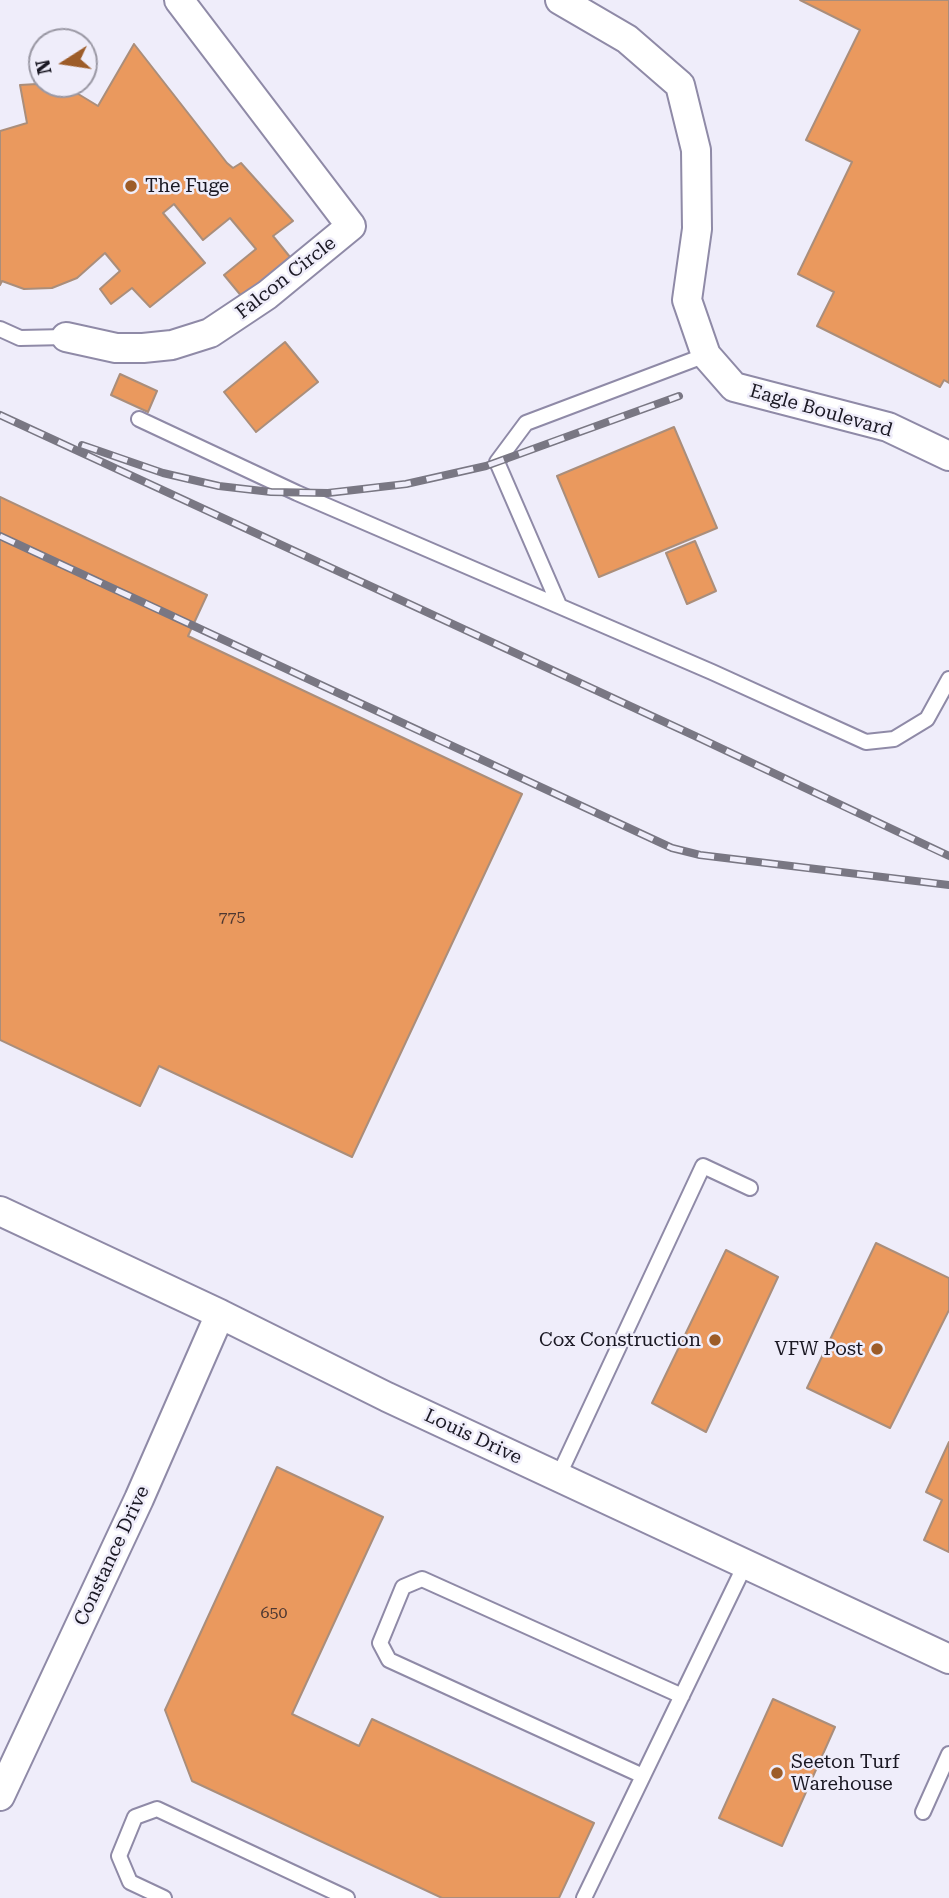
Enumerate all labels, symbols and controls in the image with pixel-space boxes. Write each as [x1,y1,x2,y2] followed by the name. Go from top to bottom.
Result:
[28,28,98,98] north arrow
[31,58,57,77] text: N
[145,175,229,197] place label: The Fuge
[123,178,139,194] marker: The Fuge
[232,232,340,324] street label: Falcon Circle
[747,380,895,442] street label: Eagle Boulevard
[219,907,245,927] house number: 775
[539,1329,701,1351] place label: Cox Construction
[707,1332,723,1348] marker: Cox Construction
[774,1338,863,1360] place label: VFW Post
[869,1341,885,1357] marker: VFW Post
[421,1404,525,1470] street label: Louis Drive
[70,1482,154,1630] street label: Constance Drive
[261,1603,287,1623] house number: 650
[791,1751,899,1795] place label: Seeton Turf Warehouse
[769,1765,785,1781] marker: Seeton Turf Warehouse

